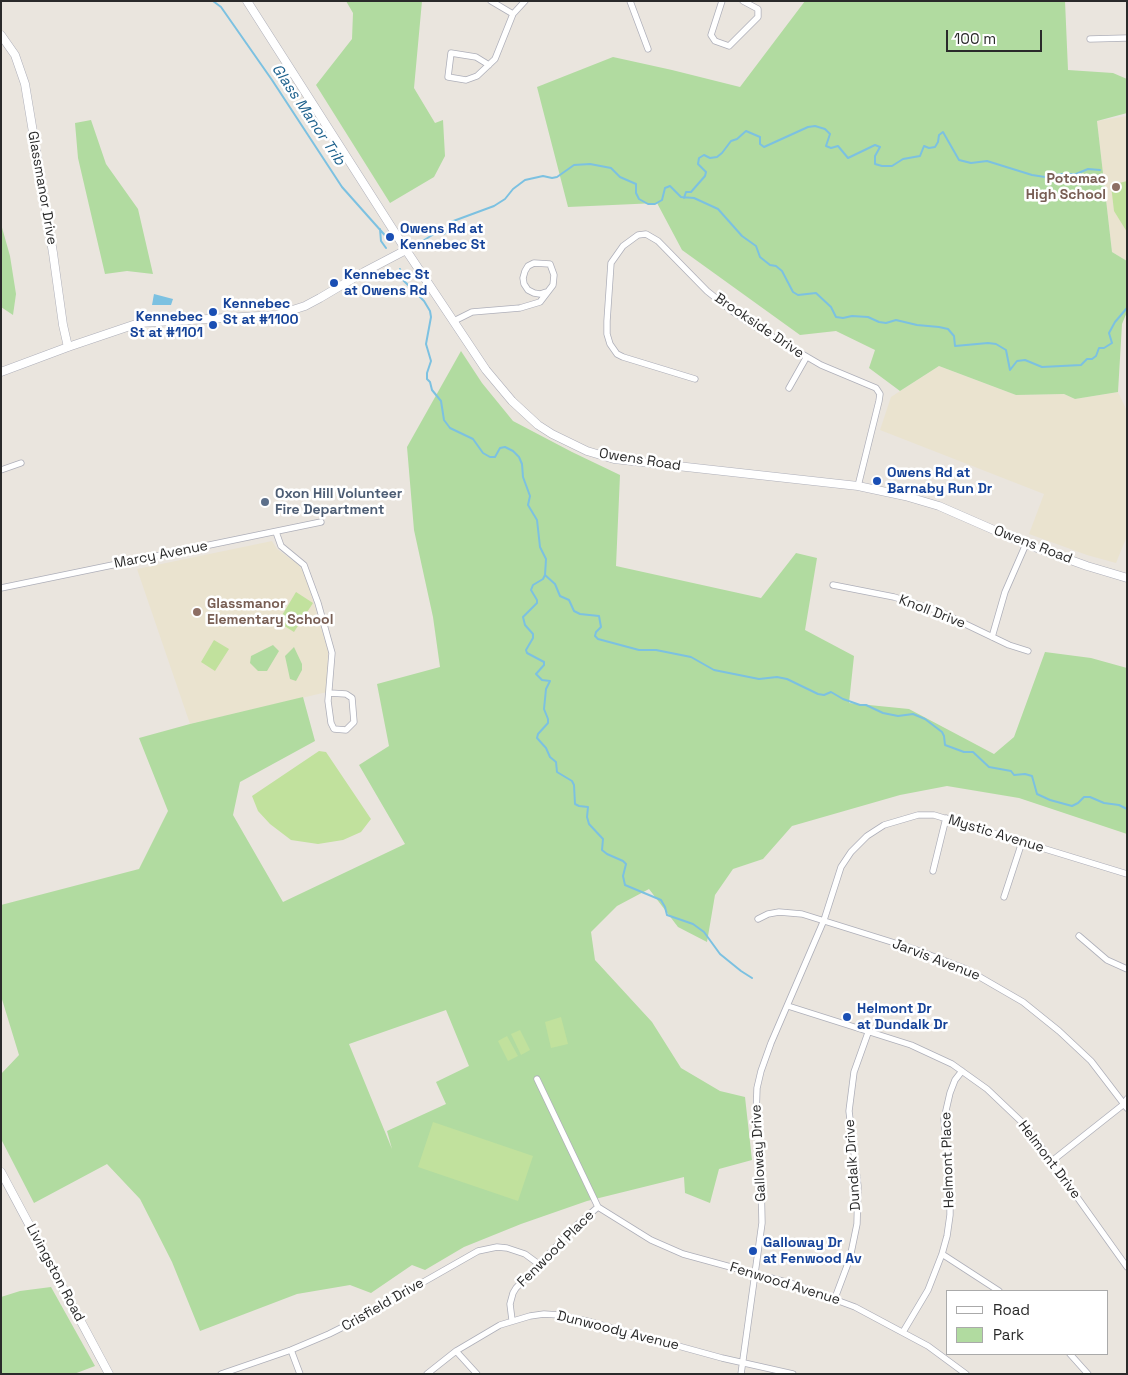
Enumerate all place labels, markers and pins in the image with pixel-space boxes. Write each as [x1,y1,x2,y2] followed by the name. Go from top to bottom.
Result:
[1026,171,1106,203] place label: Potomac High School
[1110,181,1122,193] marker: Potomac High School
[400,221,486,253] place label: Owens Rd at Kennebec St
[384,231,396,243] marker: Owens Rd at Kennebec St
[344,267,430,300] place label: Kennebec St at Owens Rd
[328,277,340,289] marker: Kennebec St at Owens Rd
[223,296,299,328] place label: Kennebec St at #1100
[207,306,219,318] marker: Kennebec St at #1100
[130,309,203,342] place label: Kennebec St at #1101
[207,319,219,331] marker: Kennebec St at #1101
[887,465,992,498] place label: Owens Rd at Barnaby Run Dr
[871,475,883,487] marker: Owens Rd at Barnaby Run Dr
[275,486,402,518] place label: Oxon Hill Volunteer Fire Department
[259,496,271,508] marker: Oxon Hill Volunteer Fire Department
[207,596,333,628] place label: Glassmanor Elementary School
[191,606,203,618] marker: Glassmanor Elementary School
[857,1001,948,1034] place label: Helmont Dr at Dundalk Dr
[841,1011,853,1023] marker: Helmont Dr at Dundalk Dr
[763,1235,862,1268] place label: Galloway Dr at Fenwood Av
[747,1245,759,1257] marker: Galloway Dr at Fenwood Av

